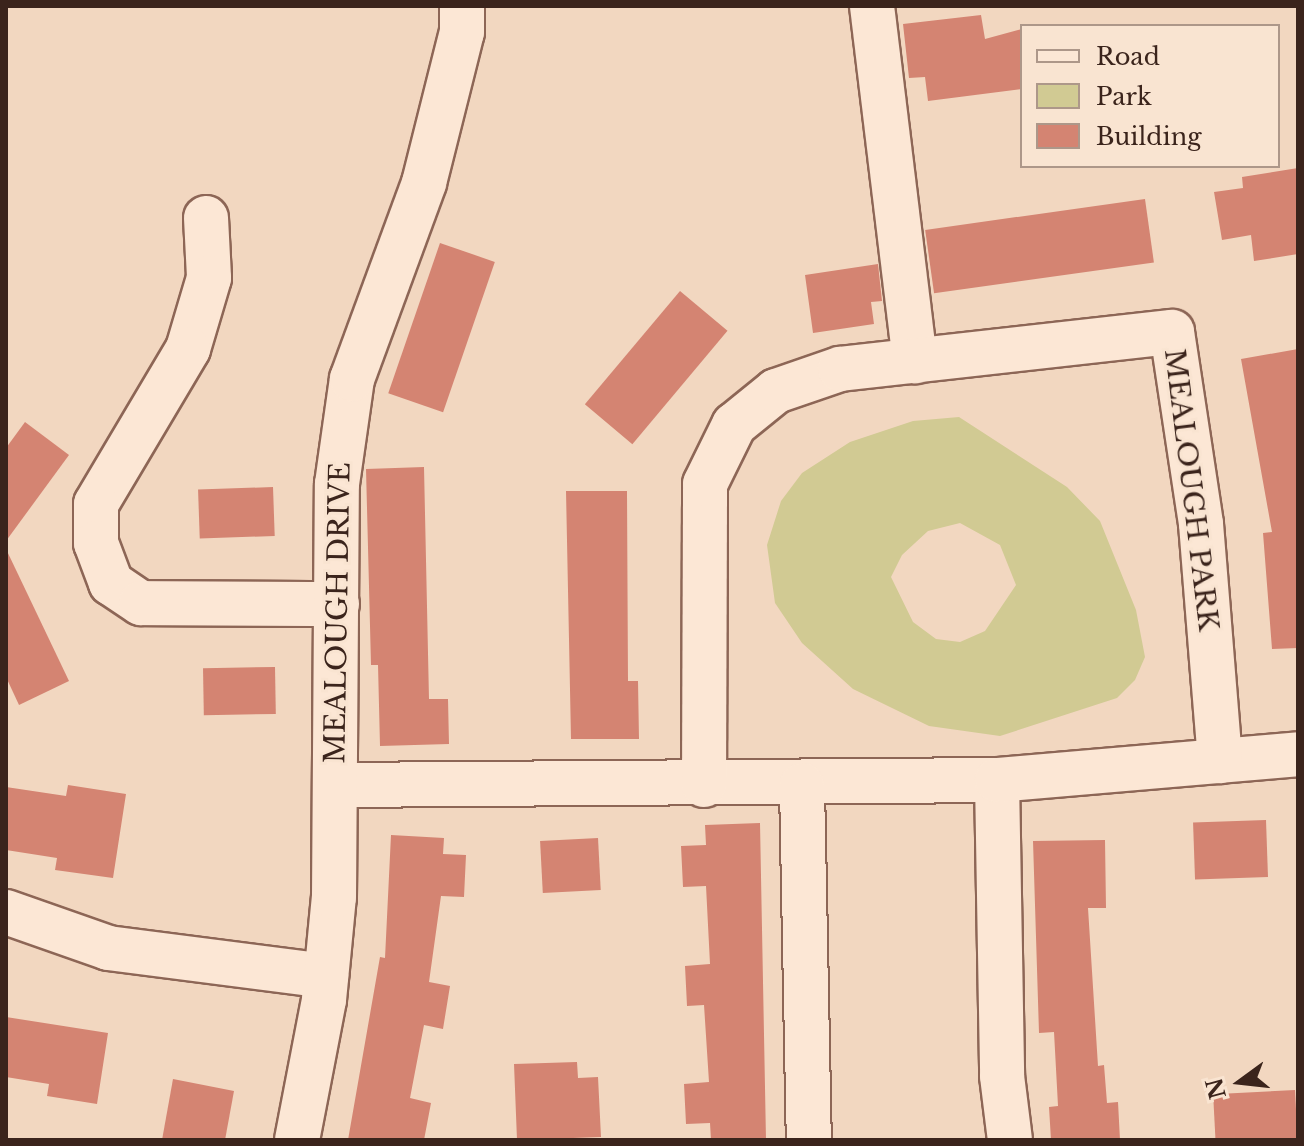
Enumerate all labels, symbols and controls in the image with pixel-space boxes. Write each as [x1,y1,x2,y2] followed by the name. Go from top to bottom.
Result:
[1020,24,1280,168] legend
[1096,42,1160,71] text: Road
[1096,82,1152,111] text: Park
[1096,122,1202,151] text: Building
[1157,347,1225,633] street label: MEALOUGH PARK
[319,462,357,764] street label: MEALOUGH DRIVE
[1200,1042,1280,1122] north arrow
[1201,1075,1232,1102] text: N

